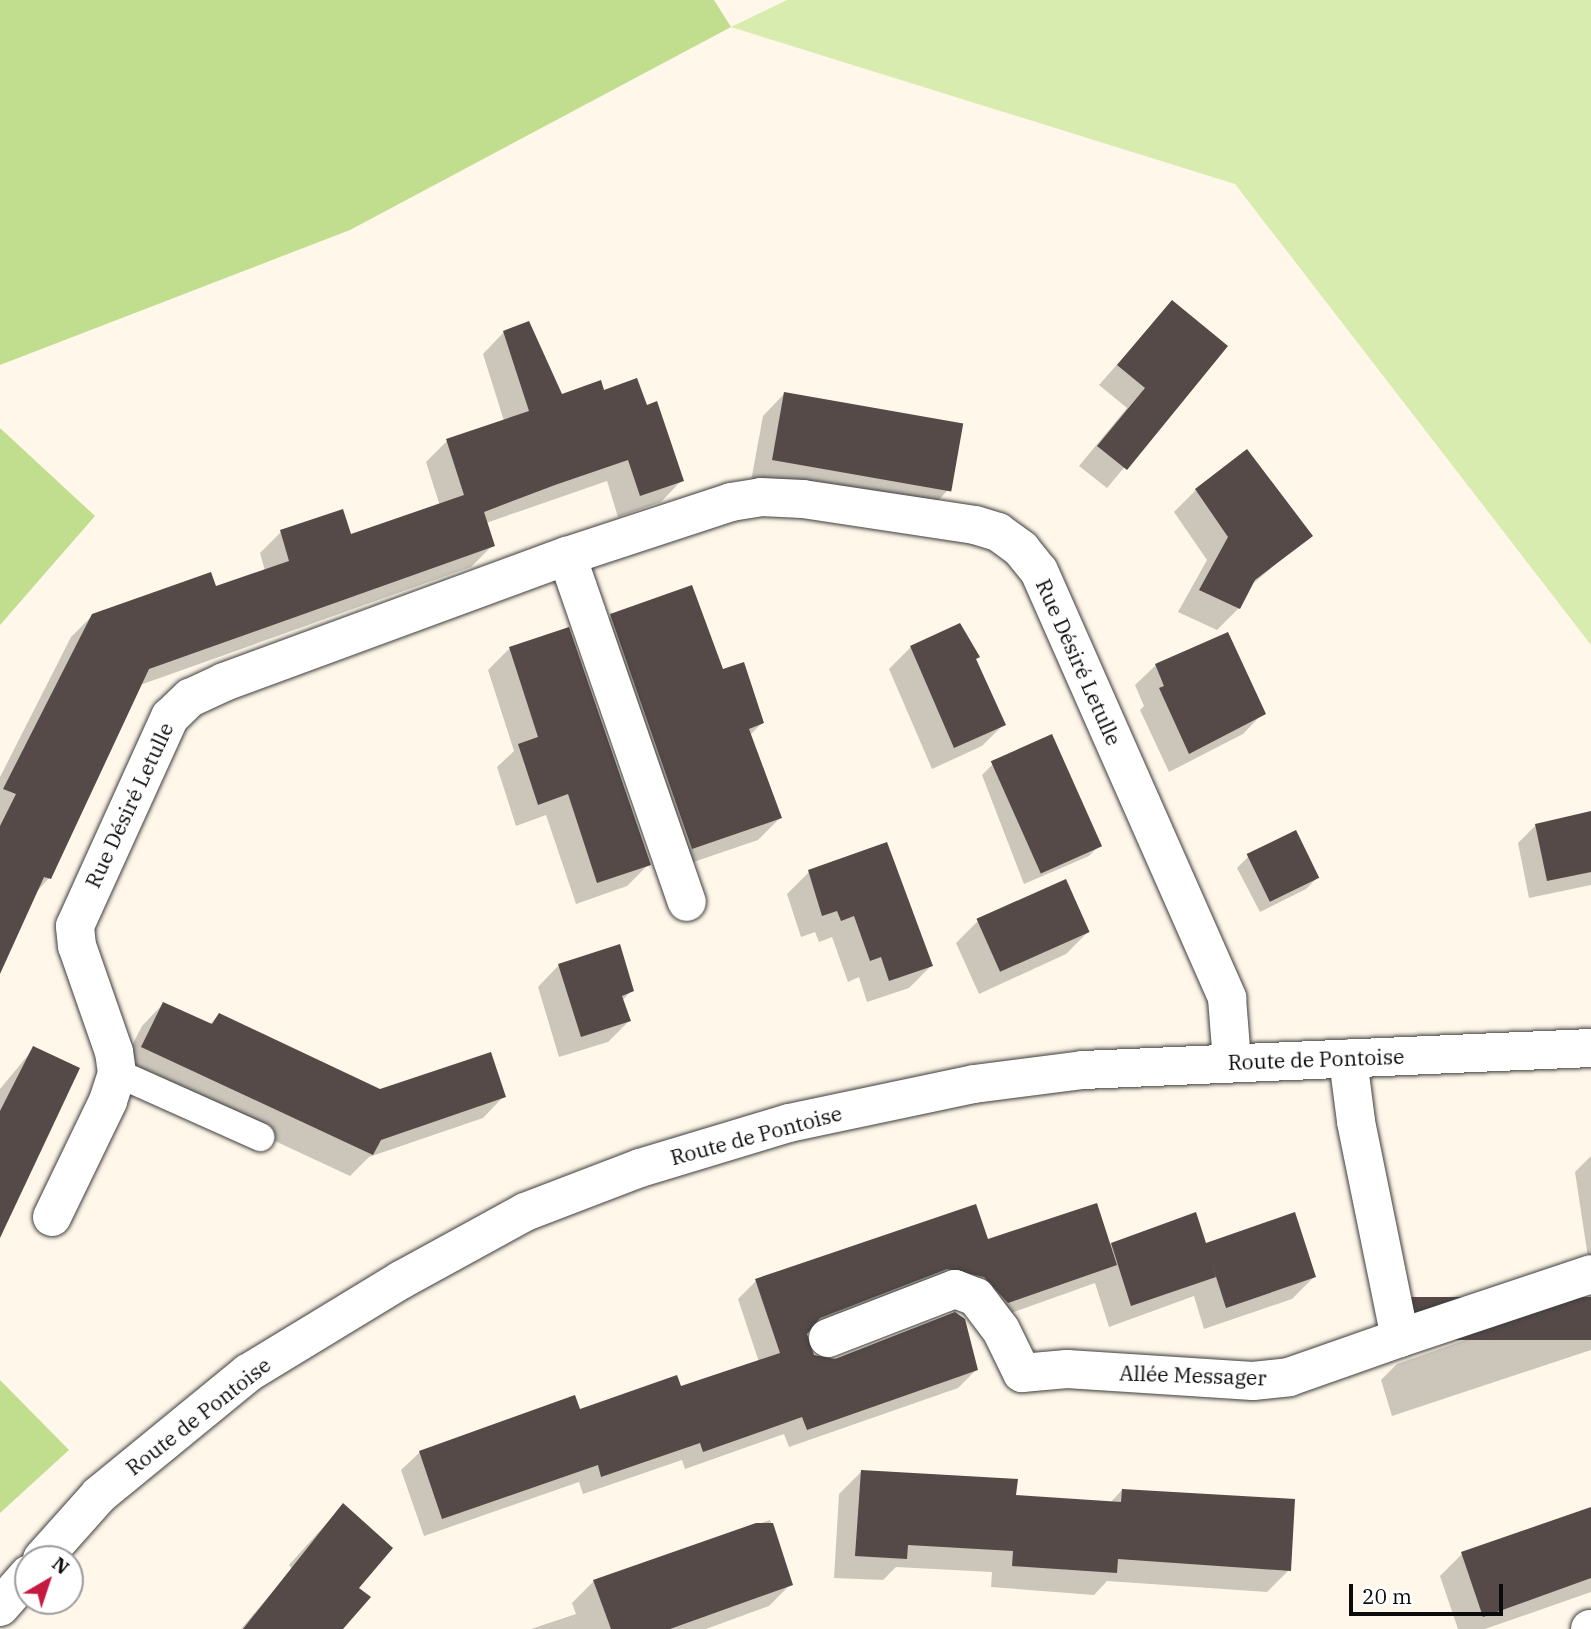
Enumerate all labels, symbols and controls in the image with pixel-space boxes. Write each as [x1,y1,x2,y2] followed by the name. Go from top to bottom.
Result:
[1031,575,1127,749] street label: Rue Désiré Letulle
[80,718,178,892] street label: Rue Désiré Letulle
[1227,1043,1405,1075] street label: Route de Pontoise
[668,1100,844,1170] street label: Route de Pontoise
[121,1352,275,1480] street label: Route de Pontoise
[1119,1360,1267,1390] street label: Allée Messager
[14,1545,84,1615] north arrow
[48,1551,74,1579] text: N
[1353,1570,1507,1614] scale bar
[1362,1582,1412,1610] text: 20 m

